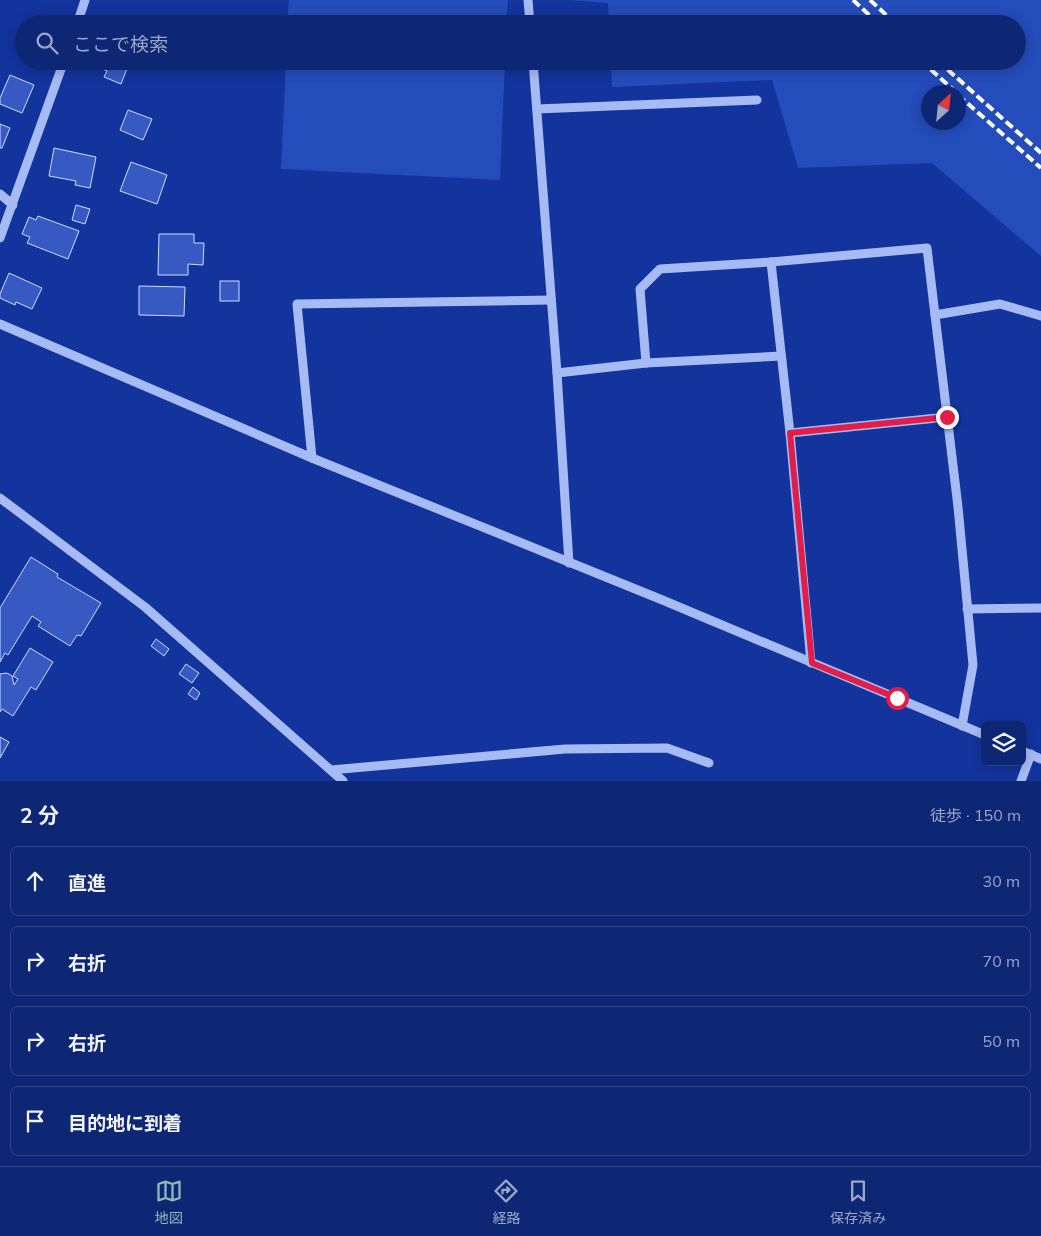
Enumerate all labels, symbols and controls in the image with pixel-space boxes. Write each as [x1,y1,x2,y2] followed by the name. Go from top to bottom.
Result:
[15,15,1026,70] search box
[33,29,61,57] icon: search
[73,32,168,56] text: ここで検索
[921,85,966,130] north arrow
[936,406,959,429] route end
[886,687,909,710] route start
[981,721,1026,766] map controls
[981,721,1026,766] button: layers
[20,802,59,828] text: 2 分
[930,805,1021,825] text: 徒歩 · 150 m
[21,867,49,895] icon: ahead
[68,871,106,895] text: 直進
[983,871,1020,891] text: 30 m
[21,947,49,975] icon: right
[68,951,106,975] text: 右折
[983,951,1020,971] text: 70 m
[21,1027,49,1055] icon: right
[68,1031,106,1055] text: 右折
[983,1031,1020,1051] text: 50 m
[21,1107,49,1135] icon: arrive
[68,1111,182,1135] text: 目的地に到着
[155,1177,183,1227] tab: 地図
[492,1177,520,1227] tab: 経路
[830,1177,886,1227] tab: 保存済み

